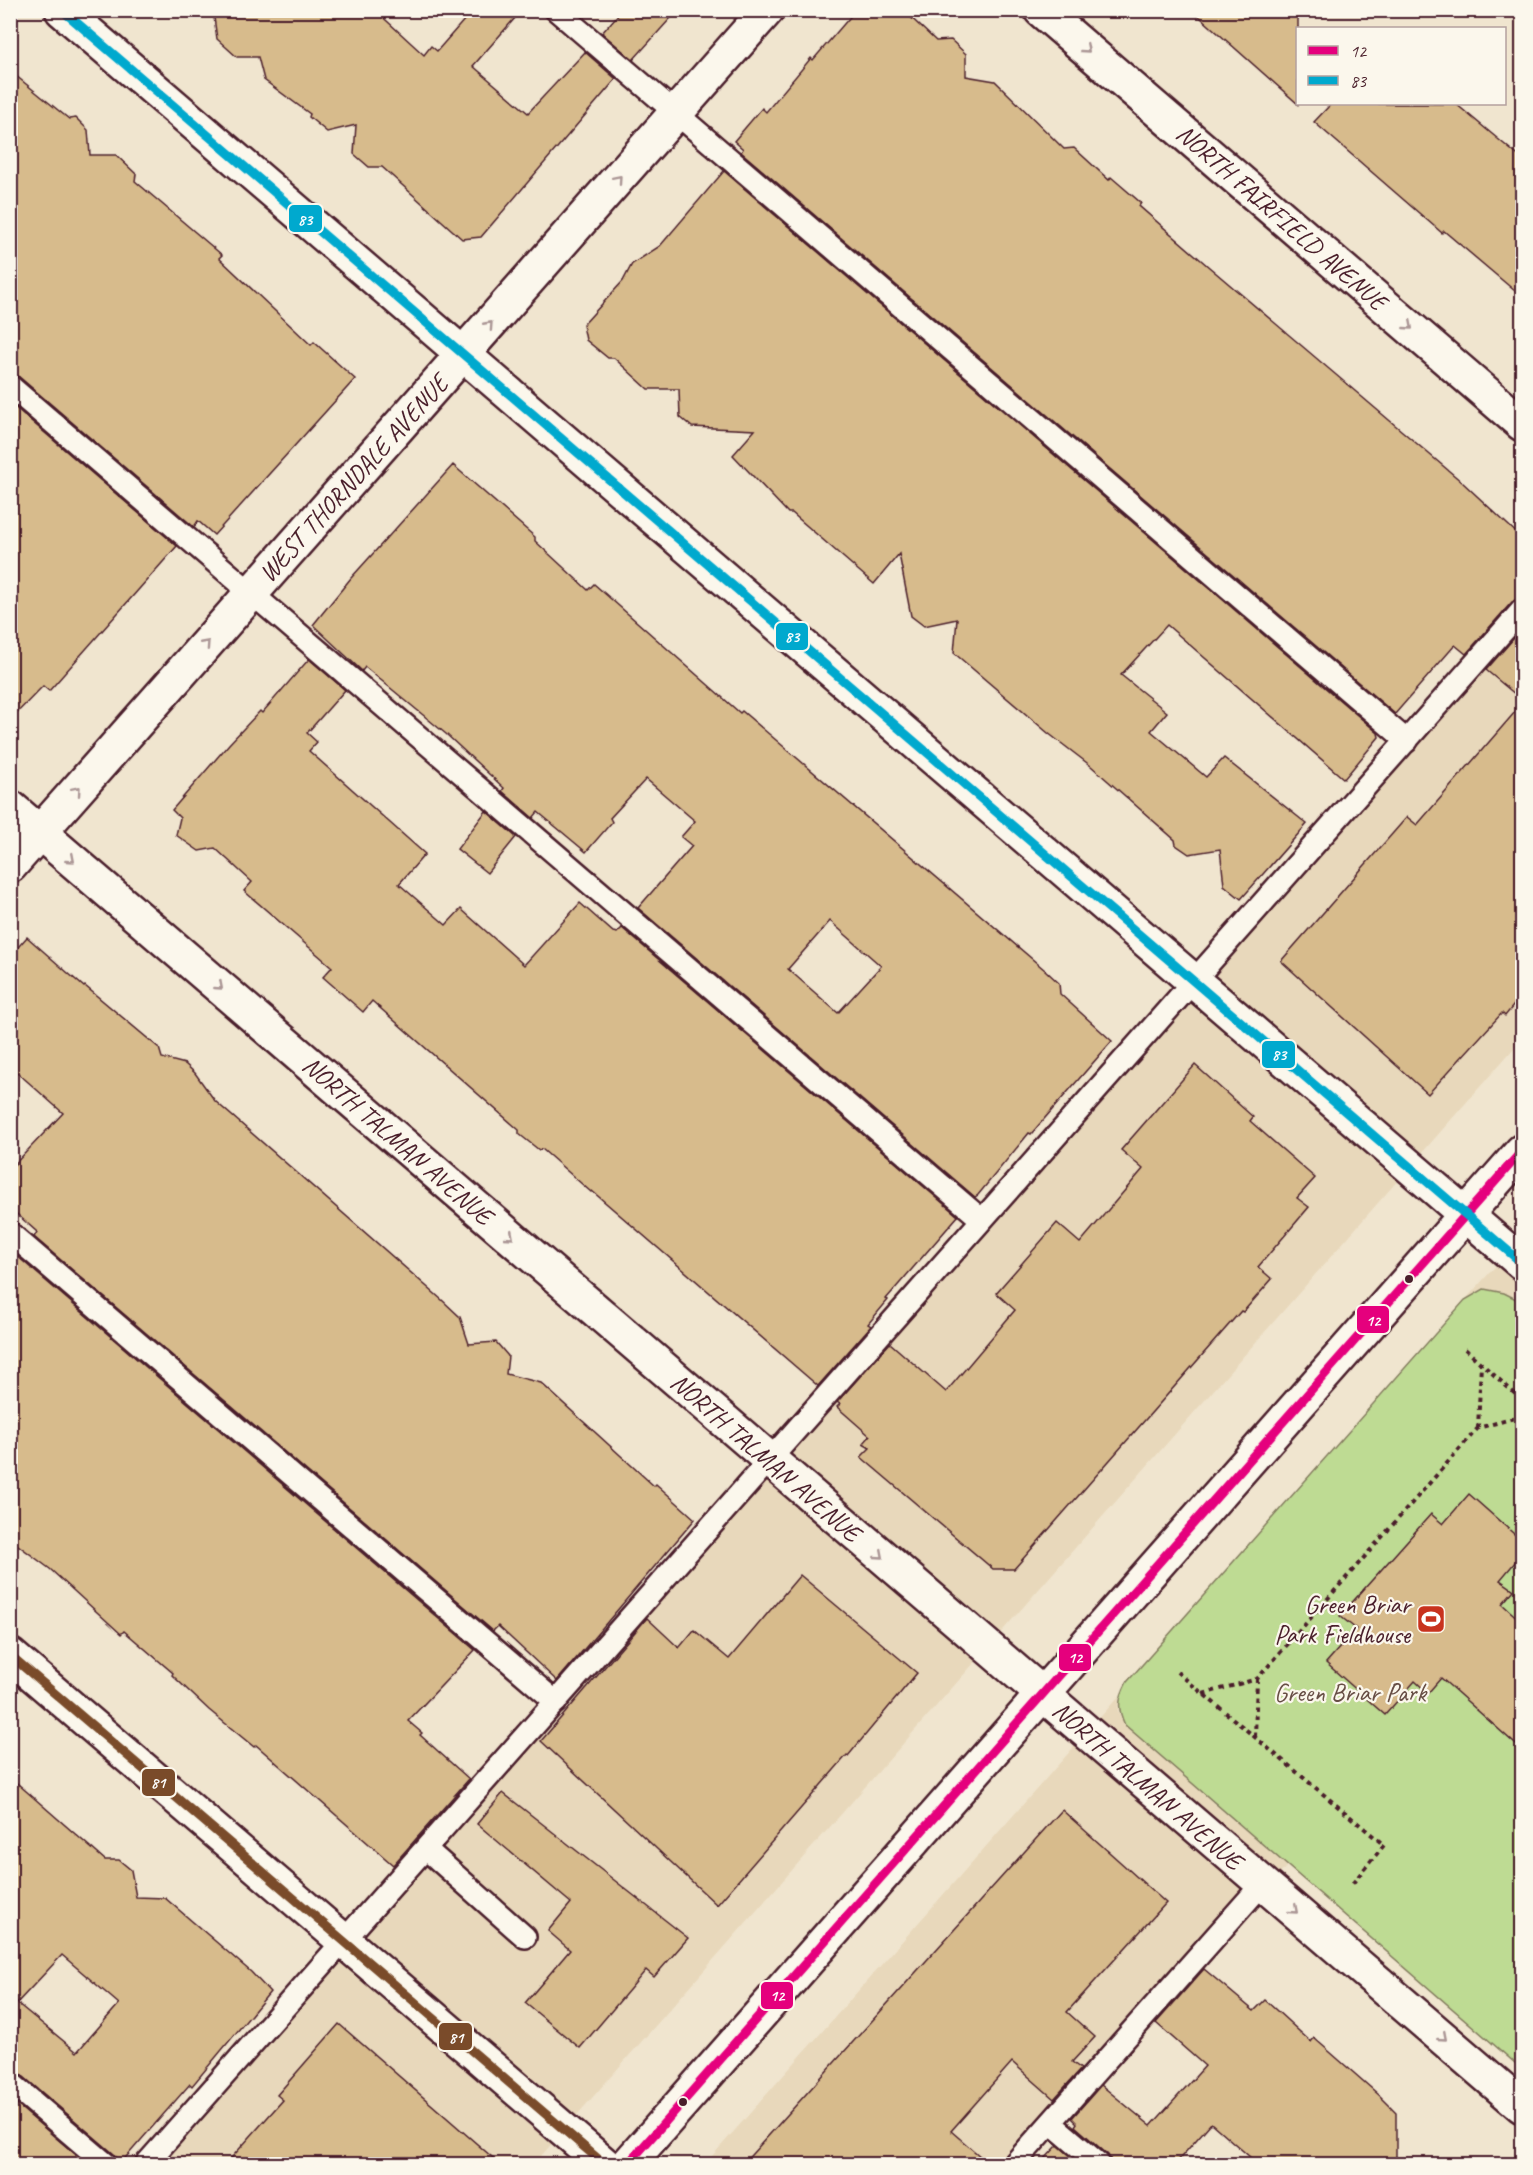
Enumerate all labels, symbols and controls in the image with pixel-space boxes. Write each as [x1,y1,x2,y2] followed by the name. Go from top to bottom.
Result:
[1296,27,1506,105] legend
[1350,40,1368,62] text: 12
[1079,41,1090,52] one-way arrow
[1350,70,1368,92] text: 83
[1170,117,1397,320] street label: NORTH FAIRFIELD AVENUE
[611,175,622,186] one-way arrow
[288,204,323,233] line badge: 83
[298,210,314,230] text: 83
[1402,319,1413,330] one-way arrow
[482,321,493,332] one-way arrow
[251,365,458,589] street label: WEST THORNDALE AVENUE
[775,622,809,651] line badge: 83
[785,627,801,647] text: 83
[199,640,210,651] one-way arrow
[70,786,81,797] one-way arrow
[64,851,75,862] one-way arrow
[212,979,223,990] one-way arrow
[1261,1040,1296,1069] line badge: 83
[1272,1045,1288,1065] text: 83
[296,1049,502,1234] street label: NORTH TALMAN AVENUE
[503,1229,514,1240] one-way arrow
[1403,1273,1415,1285] unlabelled marker
[1356,1305,1390,1334] line badge: 12
[1366,1311,1382,1331] text: 12
[664,1366,870,1551] street label: NORTH TALMAN AVENUE
[873,1548,884,1559] one-way arrow
[1275,1588,1413,1651] place label: Green Briar Park Fieldhouse
[1415,1603,1447,1635] sports icon: Green Briar Park Fieldhouse
[1058,1643,1092,1672] line badge: 12
[1068,1648,1084,1668] text: 12
[1274,1676,1428,1709] park label: Green Briar Park
[1046,1694,1252,1879] street label: NORTH TALMAN AVENUE
[141,1768,176,1797] line badge: 81
[151,1773,167,1793] text: 81
[1288,1903,1298,1914] one-way arrow
[760,1981,794,2010] line badge: 12
[770,1986,786,2006] text: 12
[438,2022,473,2051] line badge: 81
[449,2028,465,2048] text: 81
[1436,2030,1446,2041] one-way arrow
[677,2096,689,2108] unlabelled marker

